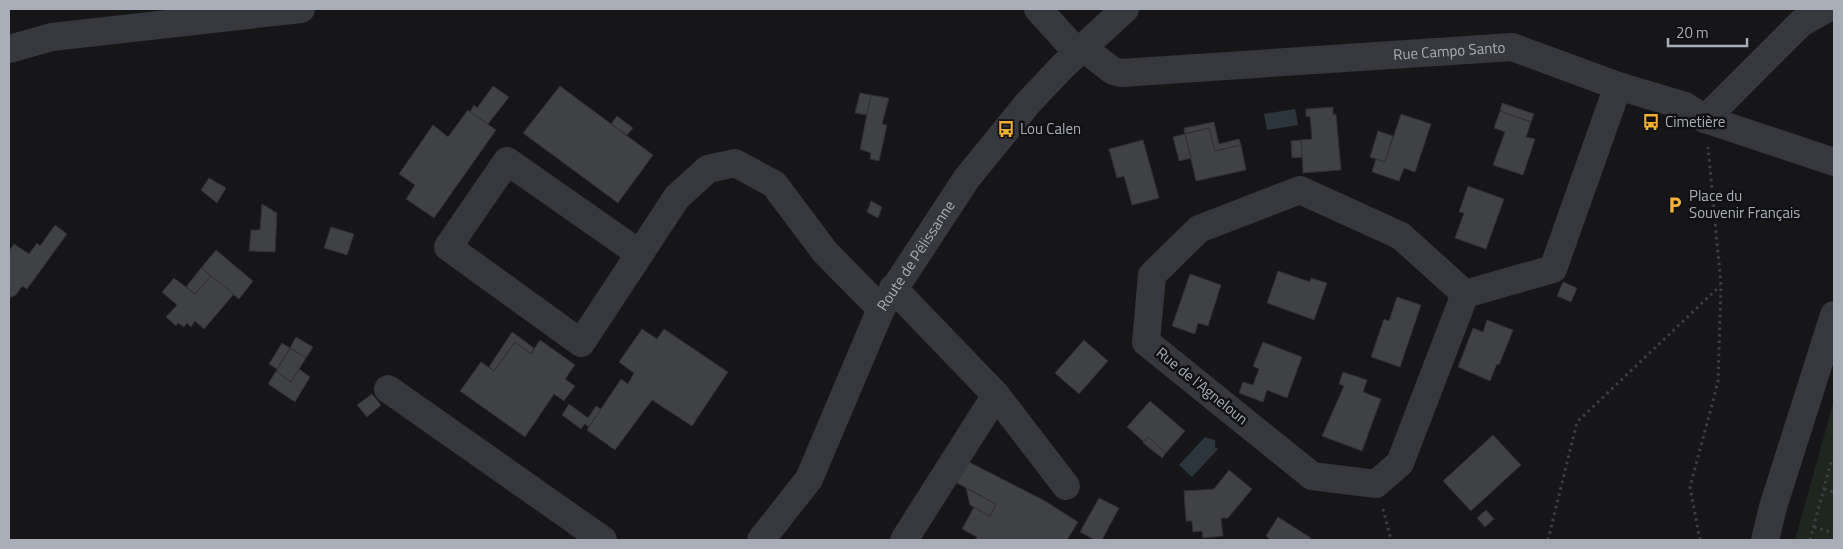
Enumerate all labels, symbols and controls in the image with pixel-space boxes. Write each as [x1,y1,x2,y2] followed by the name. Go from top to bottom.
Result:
[1668,15,1747,47] scale bar
[1676,21,1709,44] text: 20 m
[1392,35,1506,66] street label: Rue Campo Santo
[1665,110,1725,133] place label: Cimetière
[1641,112,1661,132] bus stop icon: Cimetière
[1020,117,1081,140] place label: Lou Calen
[996,119,1016,139] bus stop icon: Lou Calen
[1689,184,1800,224] place label: Place du Souvenir Français
[871,195,960,315] street label: Route de Pélissanne
[1665,195,1685,215] parking icon: Place du Souvenir Français
[1151,341,1253,430] street label: Rue de l'Agneloun

